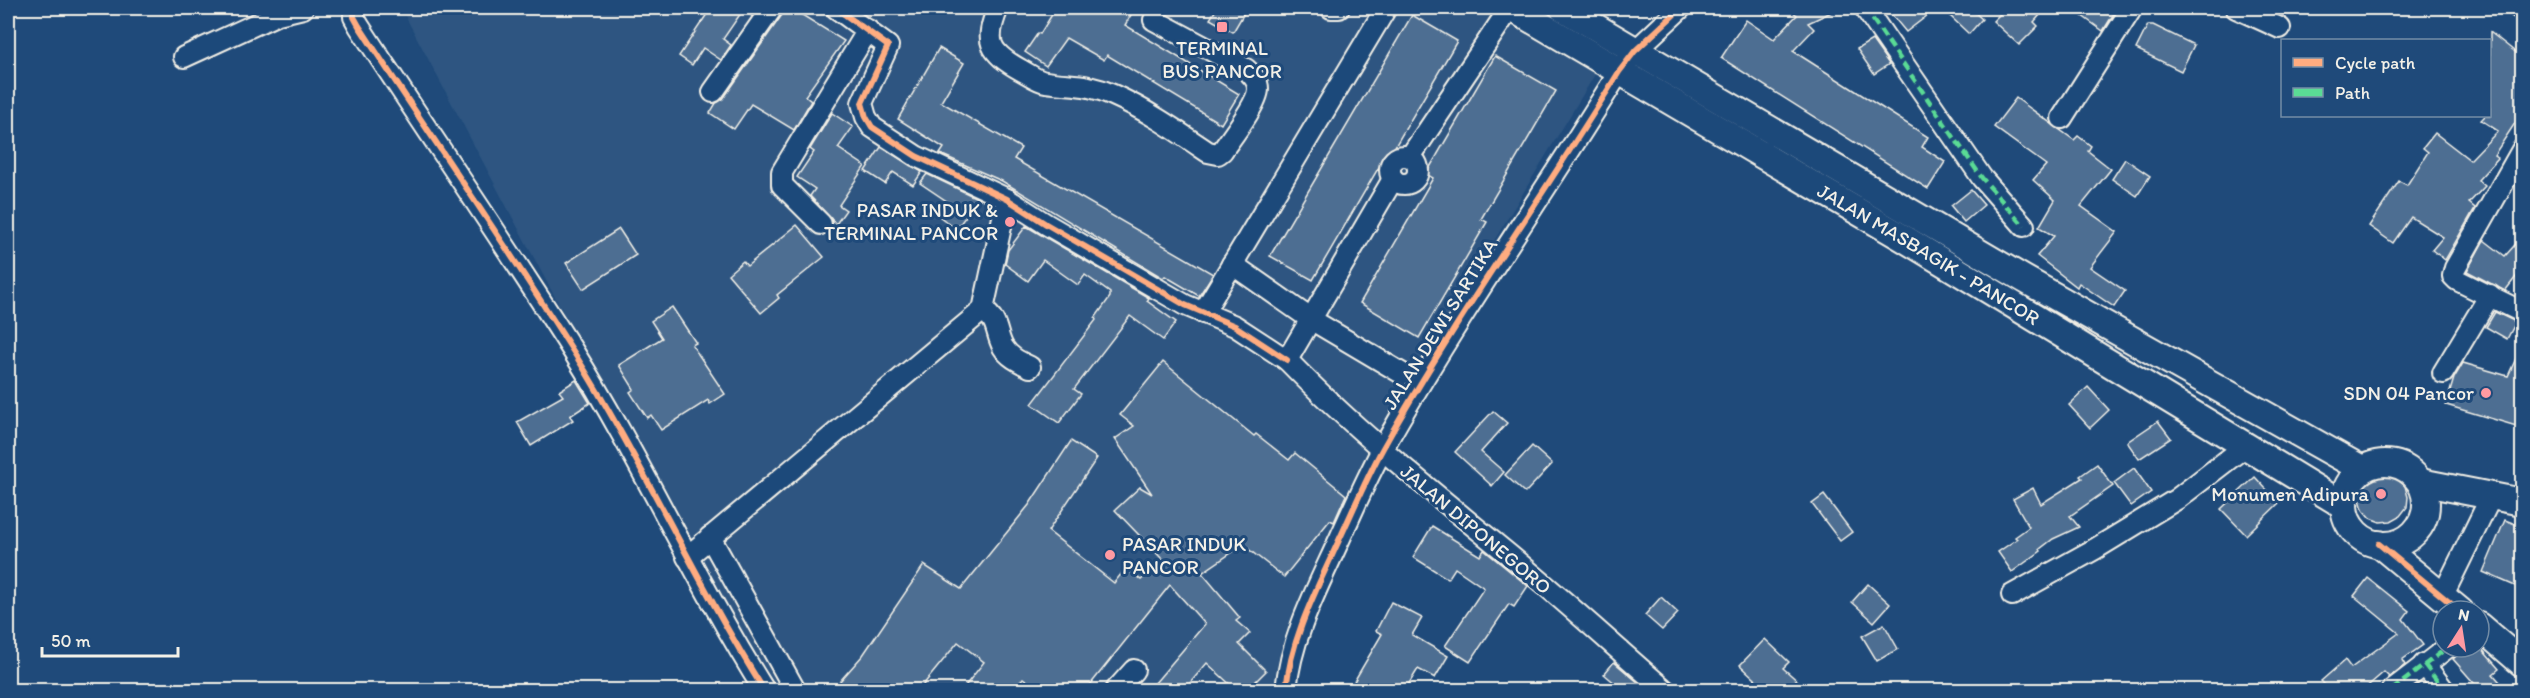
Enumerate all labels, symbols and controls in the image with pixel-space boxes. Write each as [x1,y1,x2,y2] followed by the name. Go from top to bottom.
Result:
[1215,20,1229,34] marker: TERMINAL BUS PANCOR
[1162,36,1282,83] place label: TERMINAL BUS PANCOR
[2281,39,2491,117] legend
[2335,52,2416,74] text: Cycle path
[2335,82,2370,104] text: Path
[1813,178,2044,330] street label: JALAN MASBAGIK - PANCOR
[824,198,998,245] place label: PASAR INDUK & TERMINAL PANCOR
[1003,215,1017,229] marker: PASAR INDUK & TERMINAL PANCOR
[1378,234,1502,414] street label: JALAN DEWI SARTIKA
[2344,381,2474,405] place label: SDN 04 Pancor
[2479,386,2493,400] marker: SDN 04 Pancor
[1396,459,1556,599] street label: JALAN DIPONEGORO
[2211,482,2370,506] place label: Monumen Adipura
[2374,487,2388,501] marker: Monumen Adipura
[1122,532,1246,579] place label: PASAR INDUK PANCOR
[1103,548,1117,562] marker: PASAR INDUK PANCOR
[2431,599,2491,659] north arrow
[2457,604,2471,625] text: N
[42,620,178,658] scale bar
[51,630,91,652] text: 50 m

